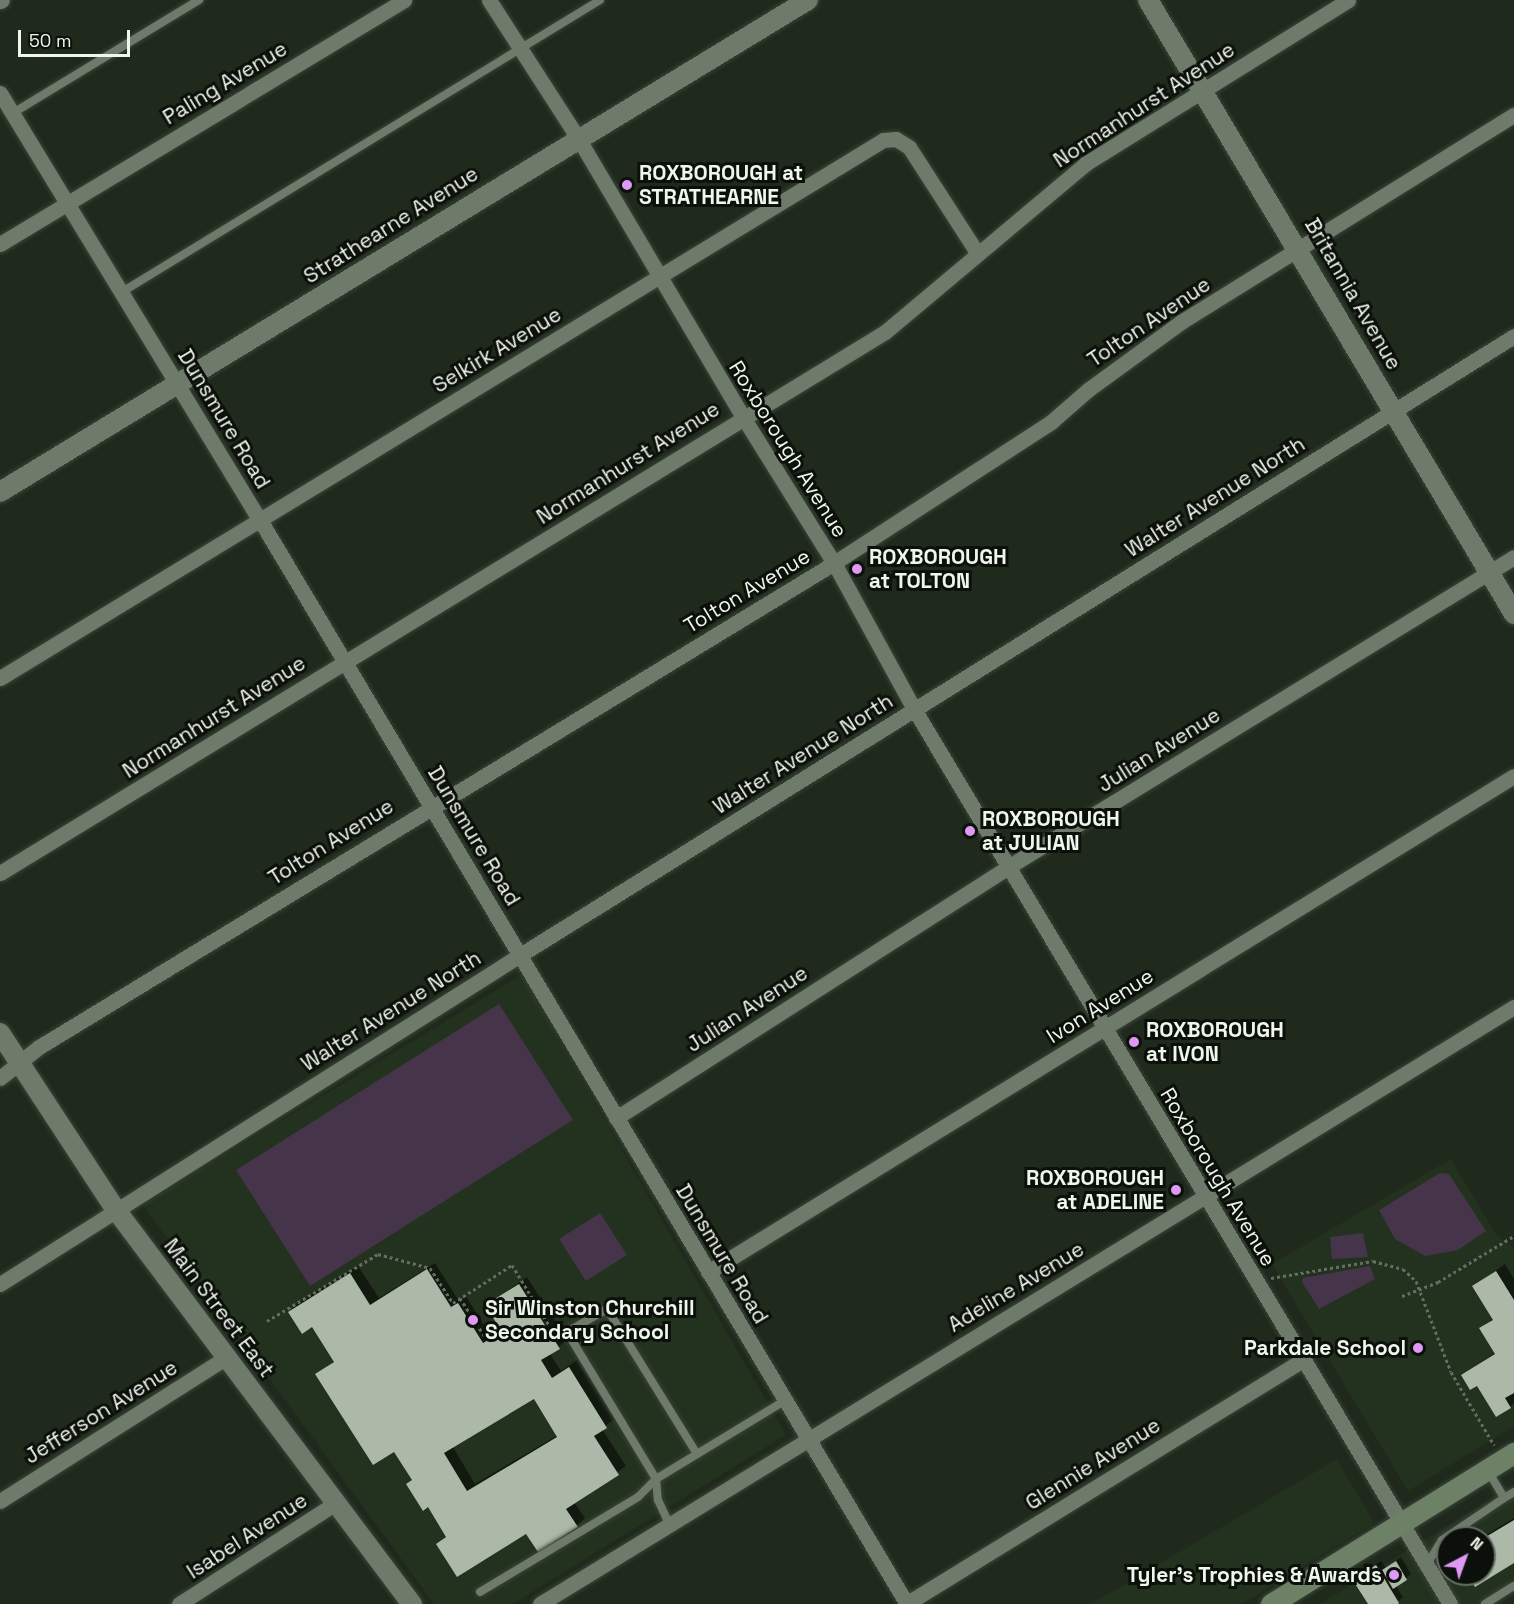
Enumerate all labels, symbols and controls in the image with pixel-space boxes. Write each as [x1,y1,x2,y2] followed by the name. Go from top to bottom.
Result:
[21,18,134,56] scale bar
[29,29,71,52] text: 50 m
[158,36,292,130] street label: Paling Avenue
[1049,37,1239,173] street label: Normanhurst Avenue
[639,160,803,210] place label: ROXBOROUGH at STRATHEARNE
[299,161,483,289] street label: Strathearne Avenue
[620,178,634,192] marker: ROXBOROUGH at STRATHEARNE
[1299,214,1407,374] street label: Britannia Avenue
[1083,272,1215,372] street label: Tolton Avenue
[428,302,566,398] street label: Selkirk Avenue
[172,345,276,493] street label: Dunsmure Road
[723,356,853,542] street label: Roxborough Avenue
[532,396,724,530] street label: Normanhurst Avenue
[1120,431,1310,563] street label: Walter Avenue North
[679,543,815,639] street label: Tolton Avenue
[869,544,1007,594] place label: ROXBOROUGH at TOLTON
[850,562,864,576] marker: ROXBOROUGH at TOLTON
[118,650,310,784] street label: Normanhurst Avenue
[708,688,898,820] street label: Walter Avenue North
[1093,702,1225,798] street label: Julian Avenue
[422,762,526,910] street label: Dunsmure Road
[264,793,398,891] street label: Tolton Avenue
[982,806,1120,856] place label: ROXBOROUGH at JULIAN
[963,824,977,838] marker: ROXBOROUGH at JULIAN
[296,945,486,1077] street label: Walter Avenue North
[682,960,812,1058] street label: Julian Avenue
[1042,963,1158,1049] street label: Ivon Avenue
[1146,1017,1284,1067] place label: ROXBOROUGH at IVON
[1127,1035,1141,1049] marker: ROXBOROUGH at IVON
[1155,1083,1281,1271] street label: Roxborough Avenue
[1026,1165,1164,1215] place label: ROXBOROUGH at ADELINE
[670,1180,774,1328] street label: Dunsmure Road
[1169,1183,1183,1197] marker: ROXBOROUGH at ADELINE
[159,1234,279,1382] street label: Main Street East
[943,1236,1089,1338] street label: Adeline Avenue
[485,1295,695,1345] place label: Sir Winston Churchill Secondary School
[466,1313,480,1327] marker: Sir Winston Churchill Secondary School
[1244,1335,1406,1361] place label: Parkdale School
[1411,1341,1425,1355] marker: Parkdale School
[20,1355,182,1469] street label: Jefferson Avenue
[1021,1412,1165,1516] street label: Glennie Avenue
[182,1488,312,1584] street label: Isabel Avenue
[1436,1526,1496,1586] north arrow
[1466,1532,1488,1555] text: N
[1126,1562,1382,1588] place label: Tyler's Trophies & Awards
[1387,1568,1401,1582] marker: Tyler's Trophies & Awards

